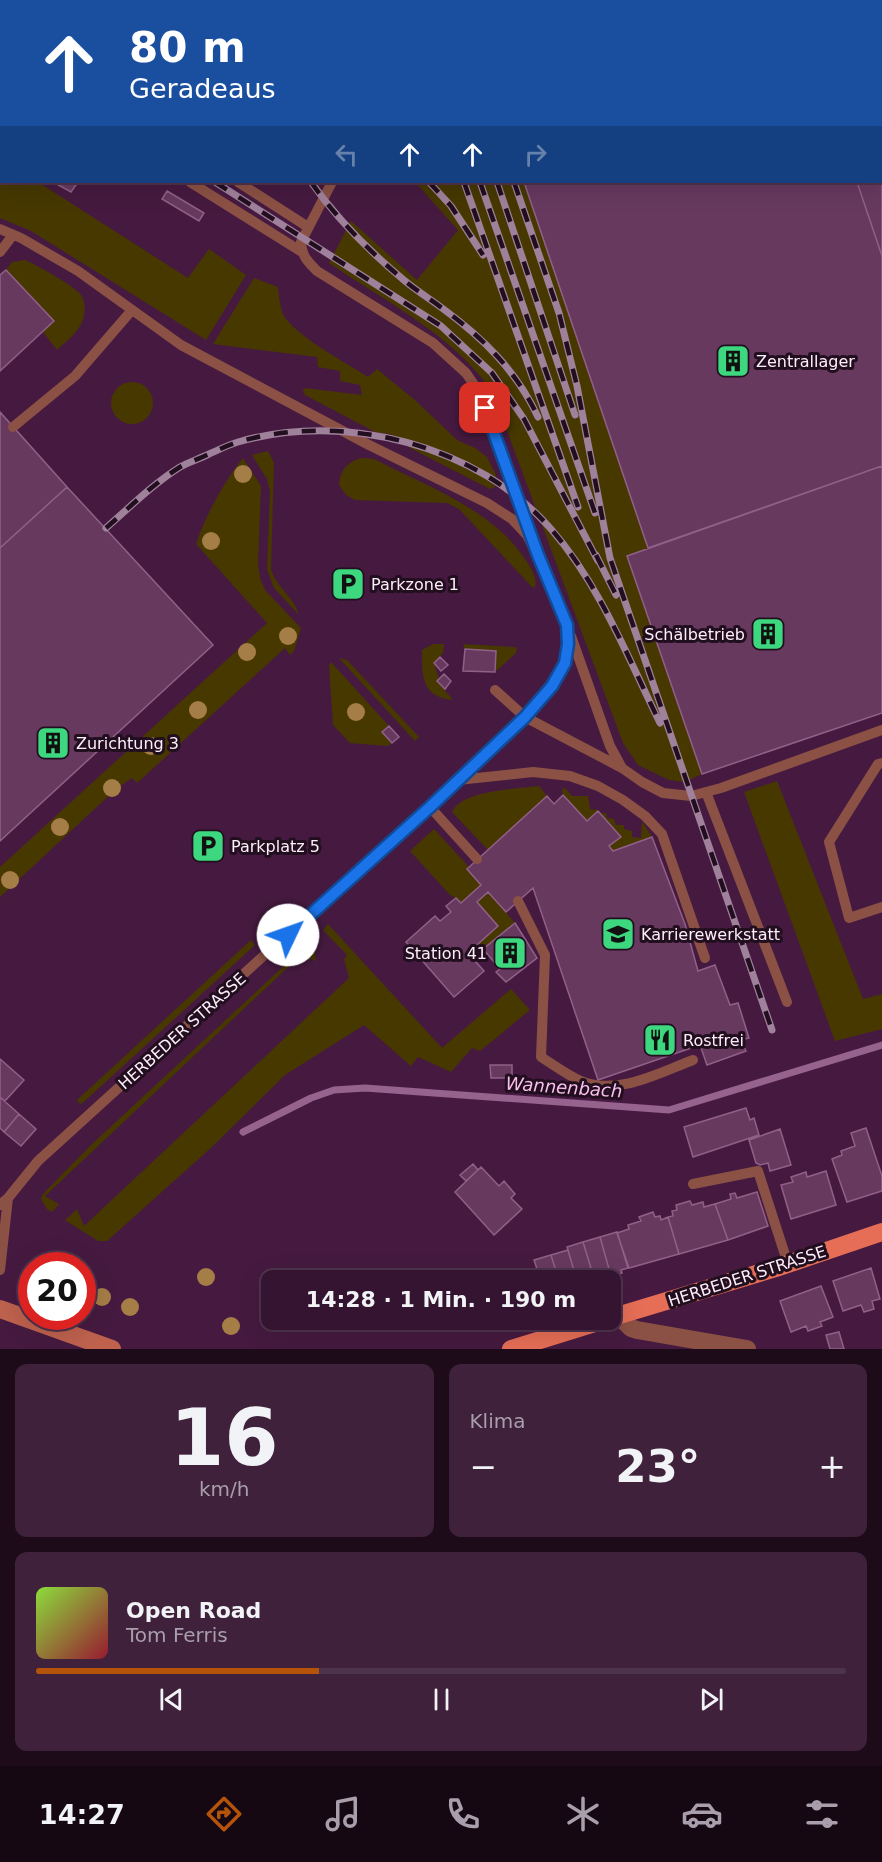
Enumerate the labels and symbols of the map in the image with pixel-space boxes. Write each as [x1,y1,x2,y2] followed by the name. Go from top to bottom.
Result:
[715,343,751,379] building icon: Zentrallager
[756,352,855,371] place label: Zentrallager
[459,382,510,433] pin
[330,566,366,602] parking icon: Parkzone 1
[371,575,459,594] place label: Parkzone 1
[750,616,786,652] building icon: Schälbetrieb
[644,625,745,644] place label: Schälbetrieb
[35,725,71,761] building icon: Zurichtung 3
[76,734,179,753] place label: Zurichtung 3
[190,828,226,864] parking icon: Parkplatz 5
[231,837,320,856] place label: Parkplatz 5
[256,903,320,967] position arrow
[600,916,636,952] school or university icon: Karrierewerkstatt
[641,925,780,944] place label: Karrierewerkstatt
[492,935,528,971] building icon: Station 41
[405,944,487,963] place label: Station 41
[114,969,250,1093] street label: HERBEDER STRASSE
[642,1022,678,1058] restaurant icon: Rostfrei
[683,1031,744,1050] place label: Rostfrei
[505,1072,623,1102] water label: Wannenbach
[666,1242,828,1310] street label: HERBEDER STRASSE
[18,1252,96,1330] speed limit sign: 20

